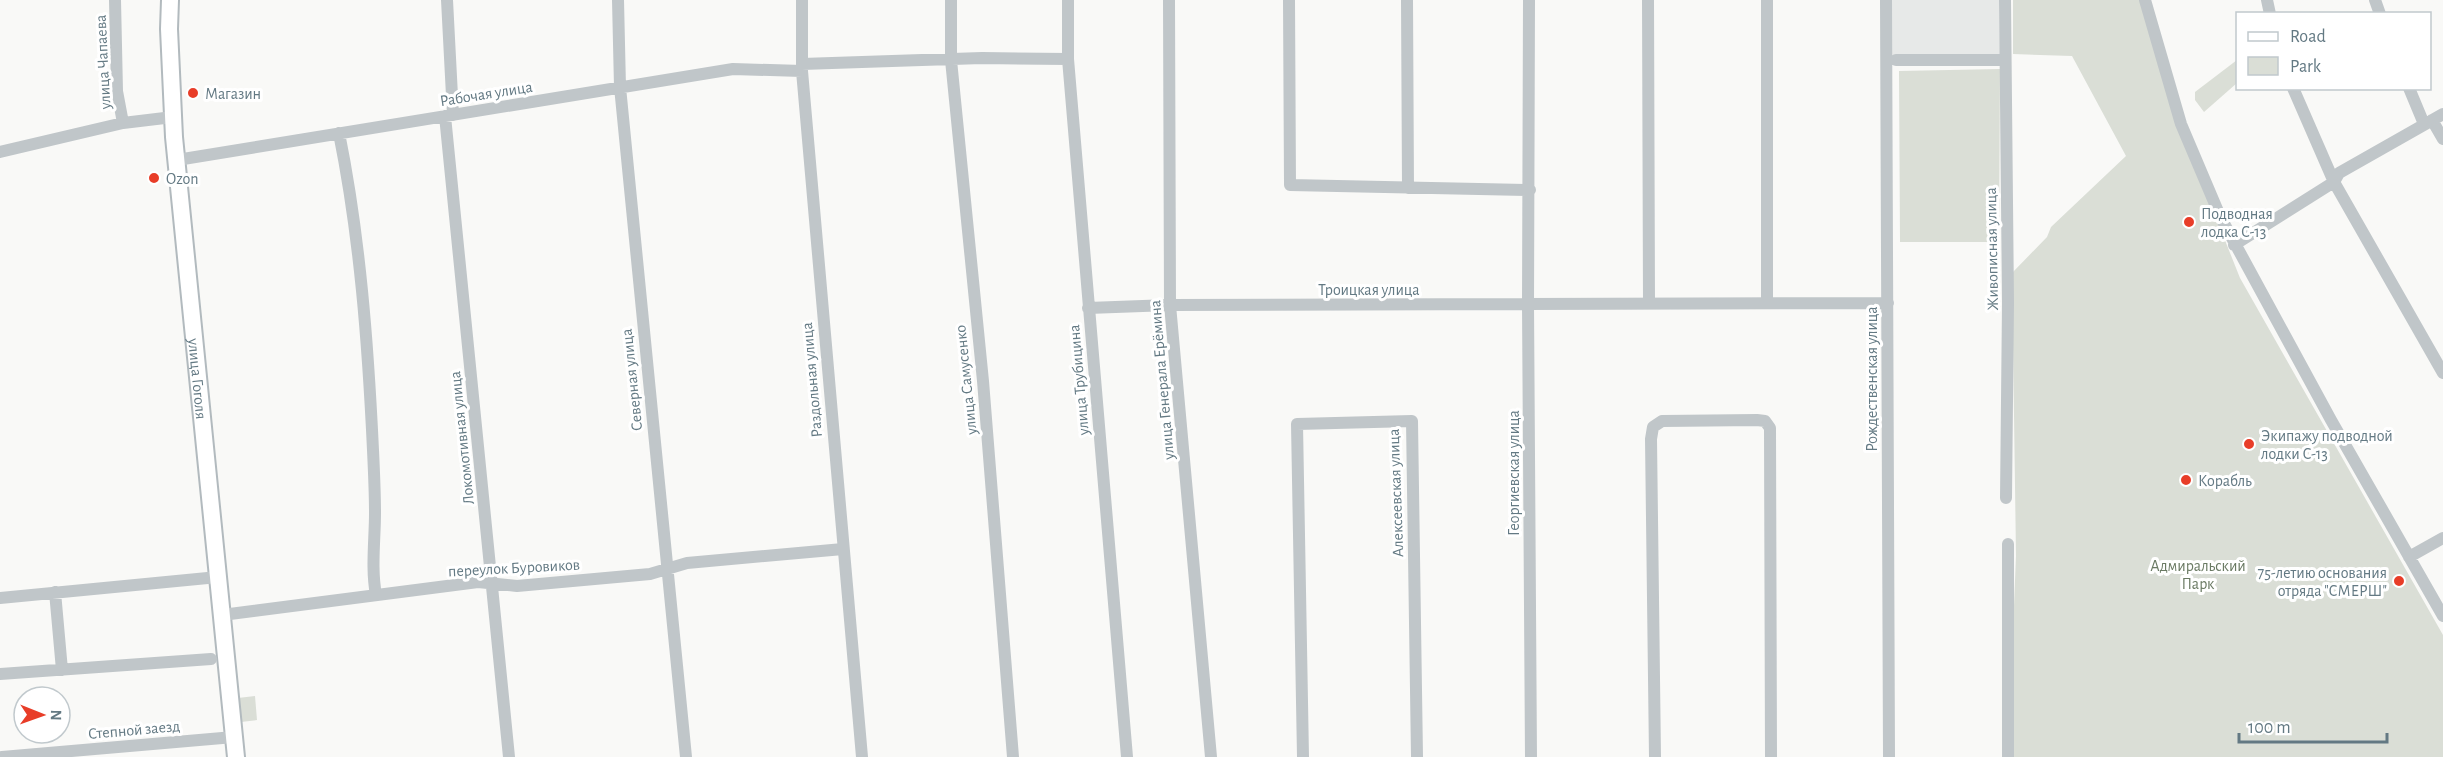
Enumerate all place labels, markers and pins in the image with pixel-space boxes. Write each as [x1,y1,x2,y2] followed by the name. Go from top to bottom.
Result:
[186,86,200,100] marker: Магазин
[205,86,261,102] place label: Магазин
[147,171,161,185] marker: Ozon
[166,171,198,187] place label: Ozon
[2201,206,2273,240] place label: Подводная лодка С-13
[2182,215,2196,229] marker: Подводная лодка С-13
[2261,428,2393,462] place label: Экипажу подводной лодки С-13
[2242,437,2256,451] marker: Экипажу подводной лодки С-13
[2179,473,2193,487] marker: Корабль
[2198,473,2252,489] place label: Корабль
[2257,565,2387,599] place label: 75-летию основания отряда "СМЕРШ"
[2392,574,2406,588] marker: 75-летию основания отряда "СМЕРШ"

